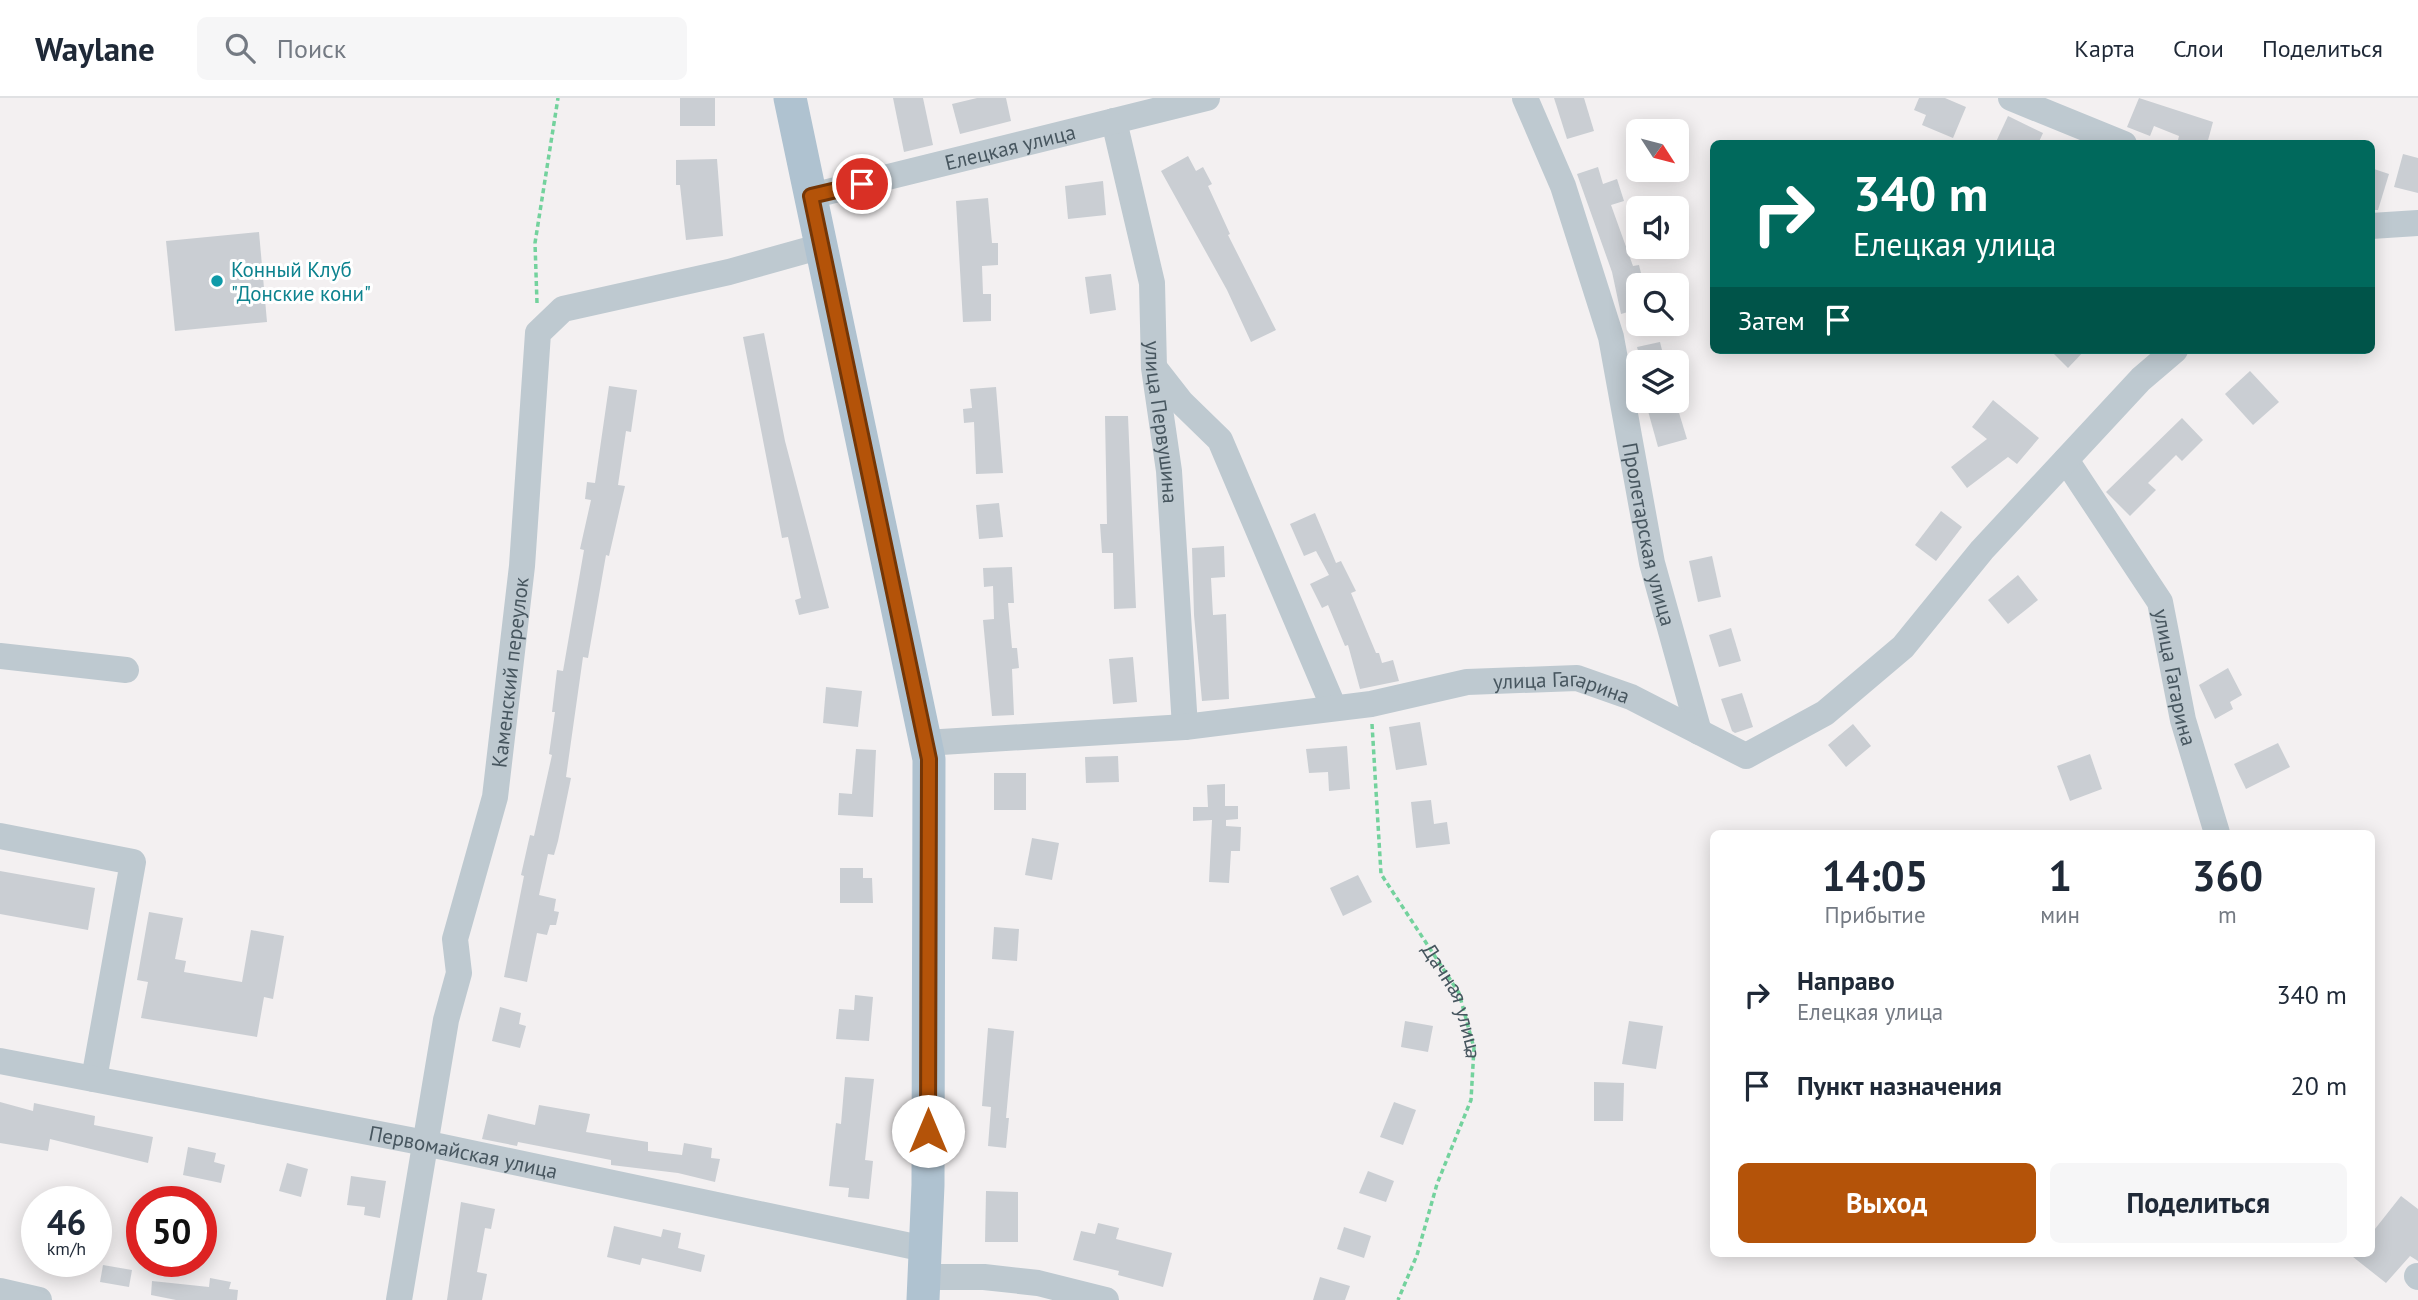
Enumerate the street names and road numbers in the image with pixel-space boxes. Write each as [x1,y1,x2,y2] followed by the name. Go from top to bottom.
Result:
[942,118,1078,176] street label: Елецкая улица
[1140,340,1184,504] street label: улица Первушина
[1617,440,1682,629] street label: Пролетарская улица
[485,575,534,769] street label: Каменский переулок
[2148,606,2203,749] street label: улица Гагарина
[1492,664,1634,709] street label: улица Гагарина
[1416,938,1487,1060] street label: Дачная улица
[367,1119,560,1184] street label: Первомайская улица

